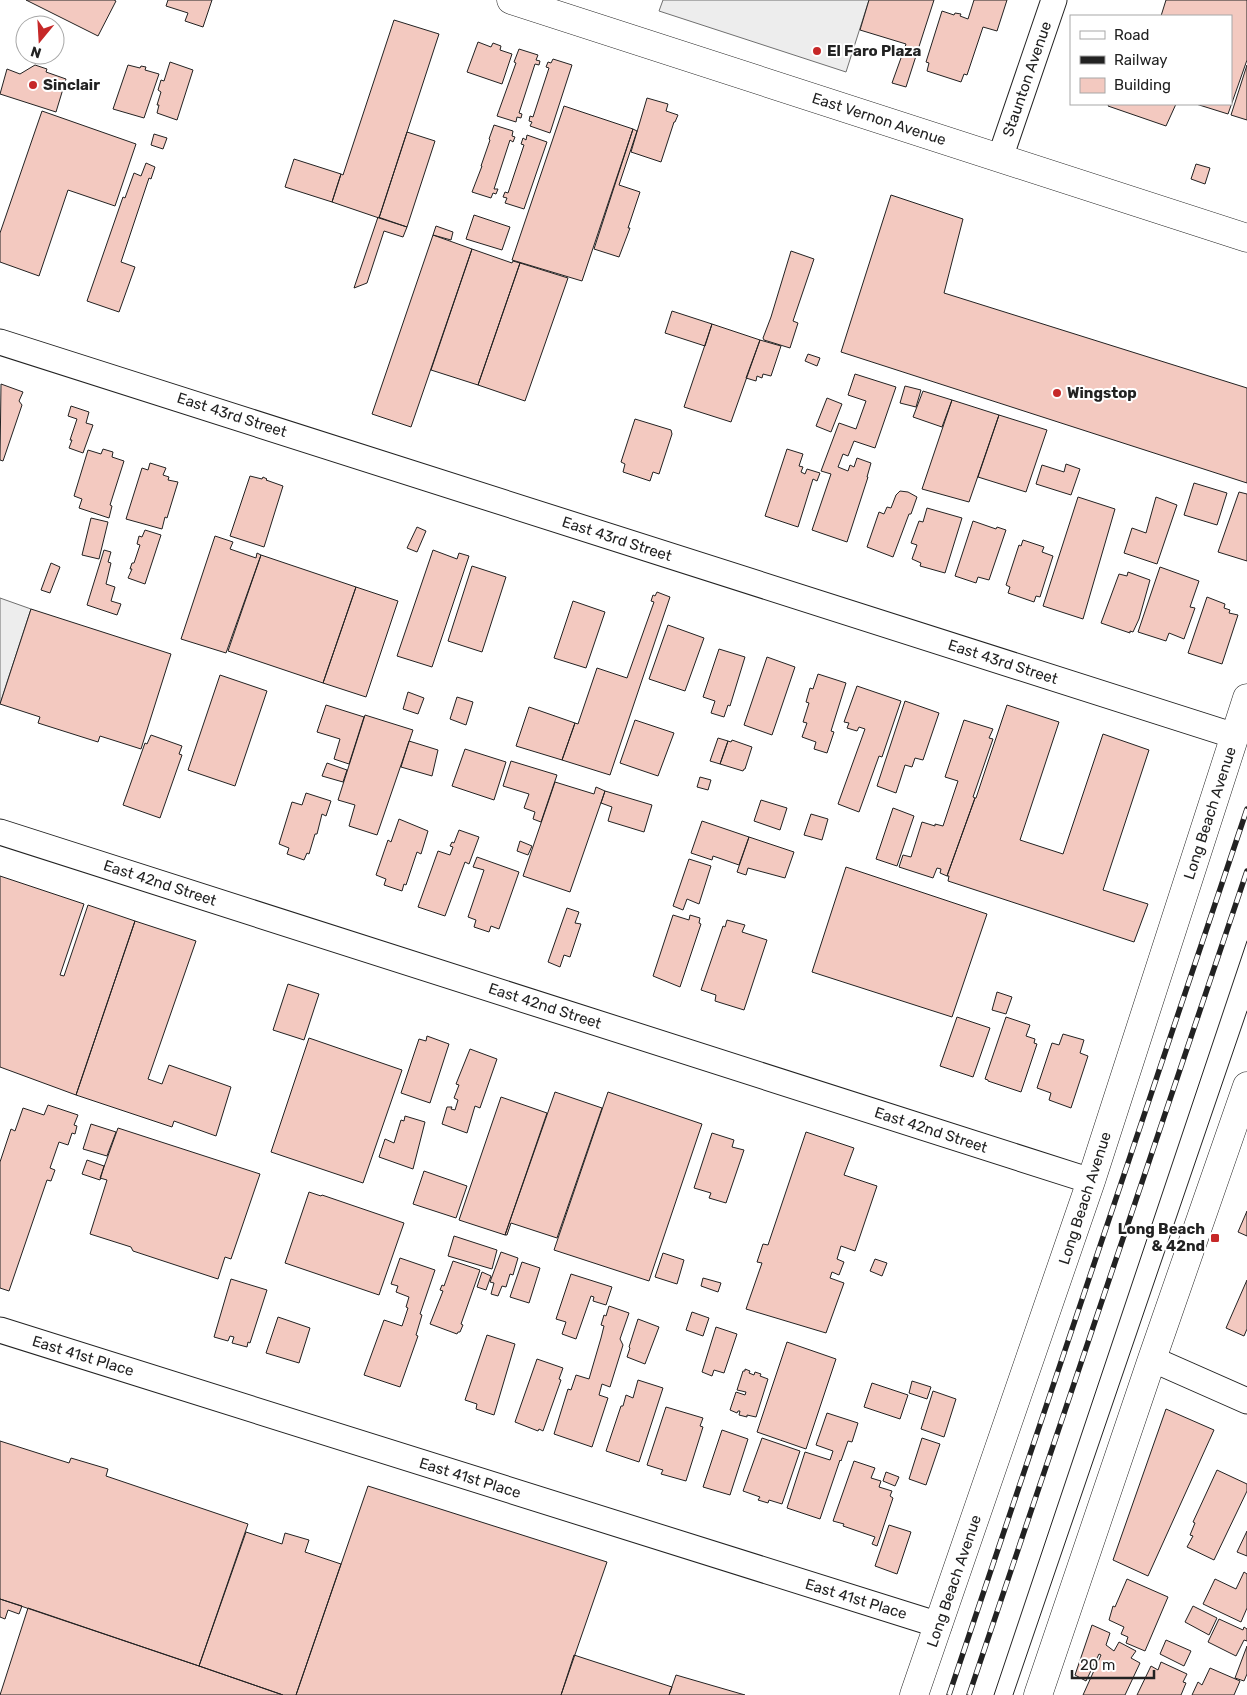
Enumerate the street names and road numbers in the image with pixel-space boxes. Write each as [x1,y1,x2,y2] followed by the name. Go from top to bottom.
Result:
[999,19,1055,139] street label: Staunton Avenue
[810,89,948,149] street label: East Vernon Avenue
[175,389,289,441] street label: East 43rd Street
[560,513,674,565] street label: East 43rd Street
[946,636,1060,688] street label: East 43rd Street
[1180,744,1240,882] street label: Long Beach Avenue
[101,856,219,910] street label: East 42nd Street
[486,979,604,1033] street label: East 42nd Street
[872,1103,990,1157] street label: East 42nd Street
[1055,1129,1115,1267] street label: Long Beach Avenue
[30,1332,136,1380] street label: East 41st Place
[417,1454,523,1502] street label: East 41st Place
[923,1513,985,1649] street label: Long Beach Avenue
[803,1575,909,1623] street label: East 41st Place

